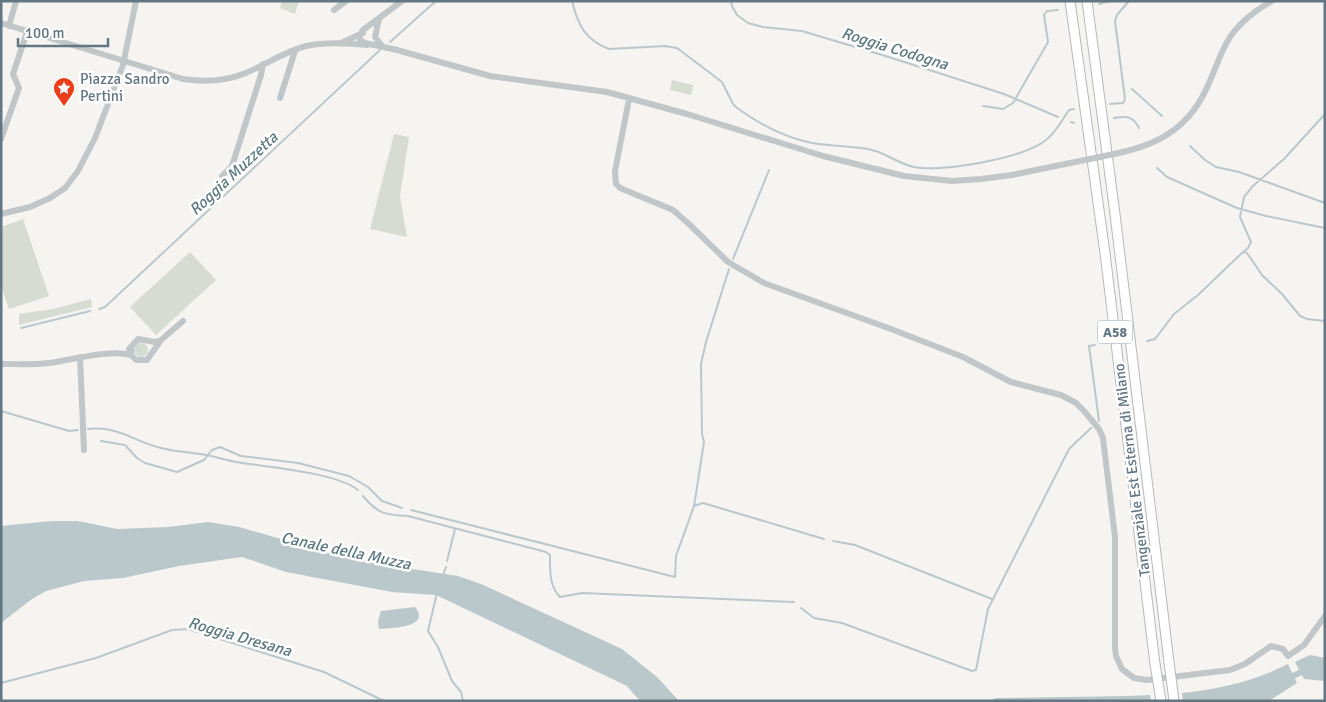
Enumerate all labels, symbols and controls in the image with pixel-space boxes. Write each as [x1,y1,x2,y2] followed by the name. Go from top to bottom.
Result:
[18,15,108,47] scale bar
[839,23,951,75] water label: Roggia Codogna
[25,24,65,42] text: 100 m
[80,70,170,105] place label: Piazza Sandro Pertini
[52,76,76,107] place icon: Piazza Sandro Pertini
[185,127,283,220] water label: Roggia Muzzetta
[1098,321,1132,344] road number: A58
[1110,362,1154,578] street label: Tangenziale Est Esterna di Milano
[279,527,413,575] water label: Canale della Muzza
[186,613,294,661] water label: Roggia Dresana

